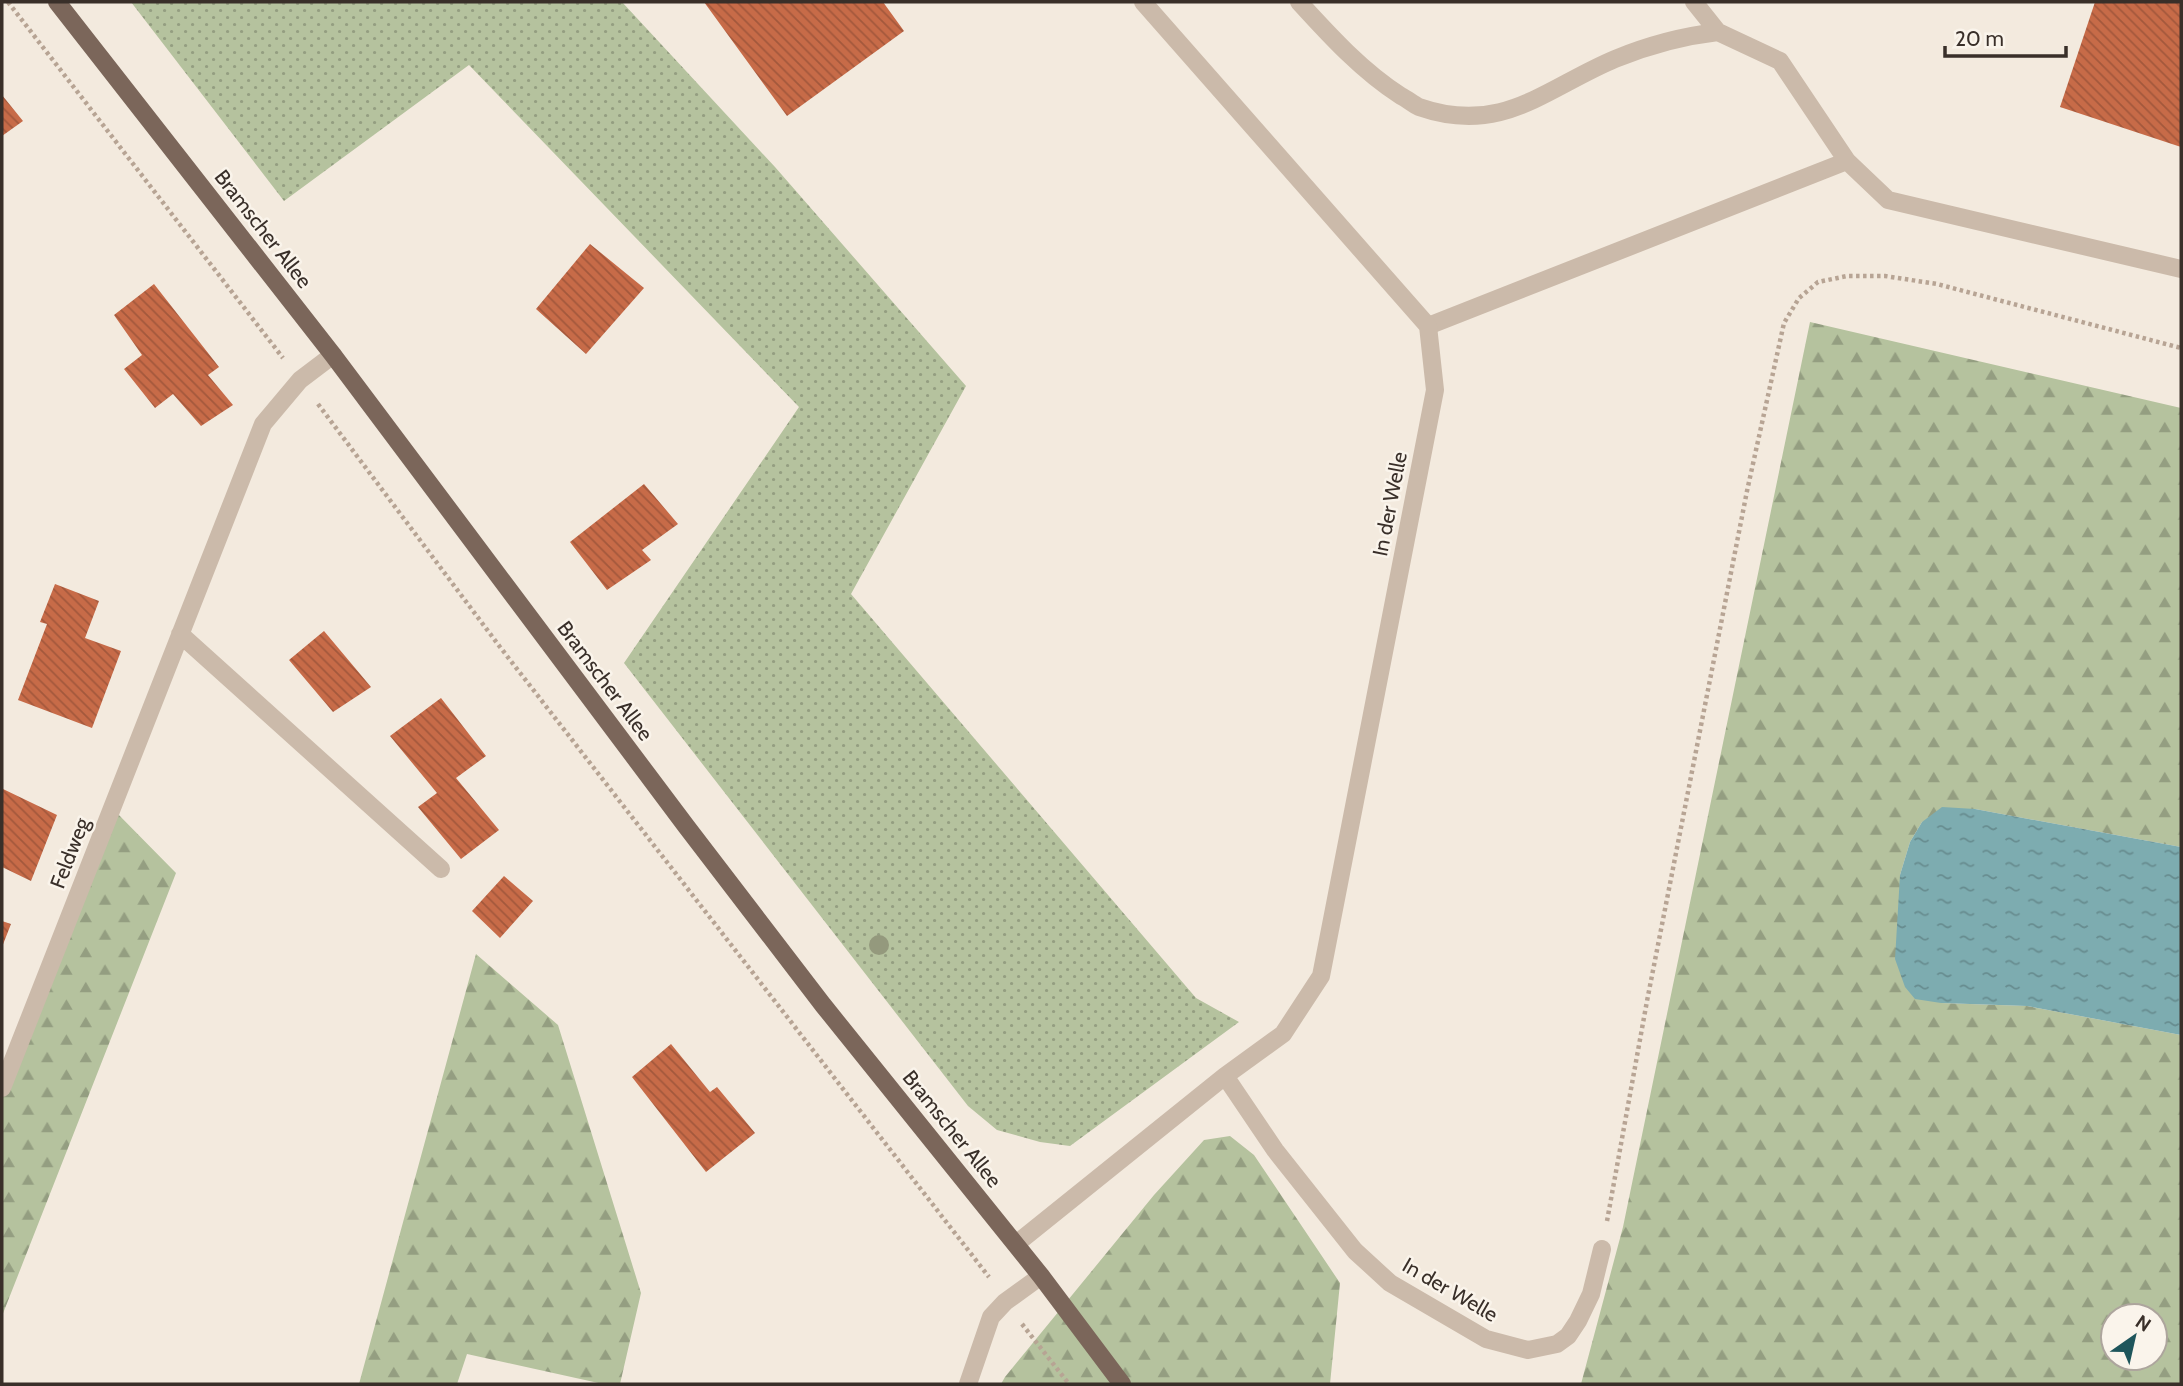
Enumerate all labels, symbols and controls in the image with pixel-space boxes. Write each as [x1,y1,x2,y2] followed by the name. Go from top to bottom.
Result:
[1945,14,2066,58] scale bar
[1955,26,2004,51] text: 20 m
[209,165,317,293] street label: Bramscher Allee
[1367,449,1412,558] street label: In der Welle
[552,616,659,746] street label: Bramscher Allee
[45,813,95,892] street label: Feldweg
[898,1065,1007,1192] street label: Bramscher Allee
[1398,1252,1503,1327] street label: In der Welle
[2099,1302,2169,1372] north arrow
[2131,1310,2155,1337] text: N

